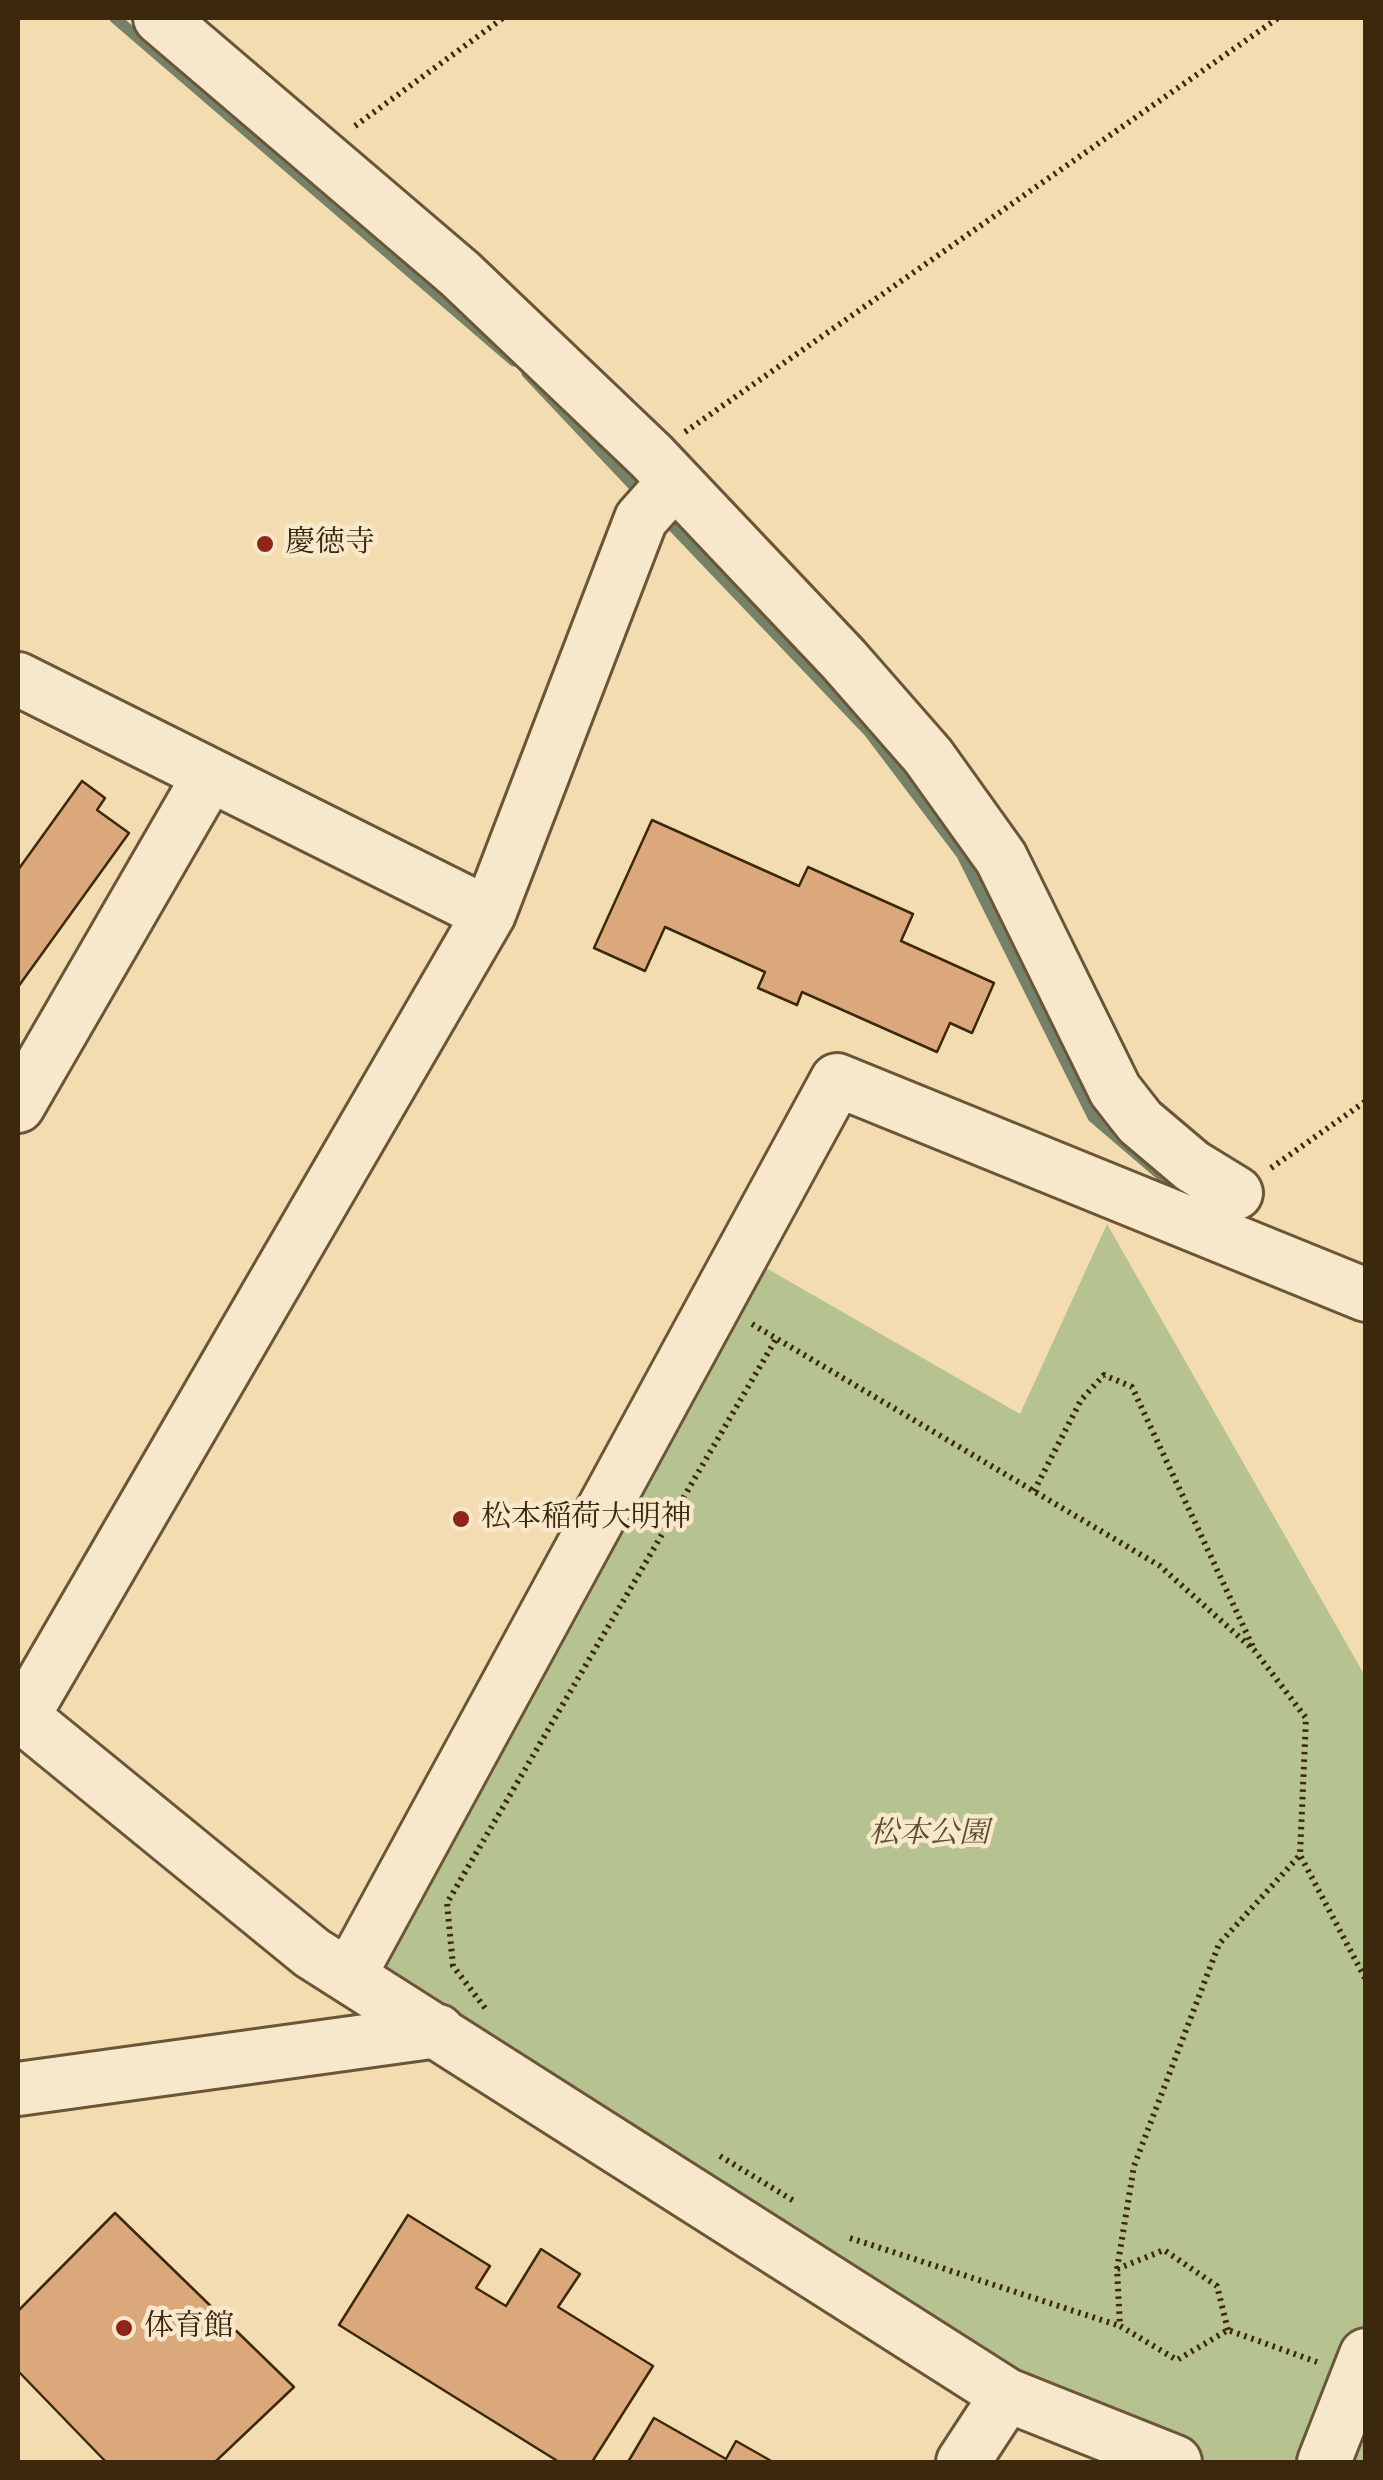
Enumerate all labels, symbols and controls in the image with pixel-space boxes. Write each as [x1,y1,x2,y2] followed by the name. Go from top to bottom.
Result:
[285,526,375,562] place label: 慶徳寺
[254,533,276,555] marker: 慶徳寺
[481,1501,691,1537] place label: 松本稲荷大明神
[450,1508,472,1530] marker: 松本稲荷大明神
[869,1817,989,1853] park label: 松本公園
[144,2310,234,2346] place label: 体育館
[113,2317,135,2339] marker: 体育館

